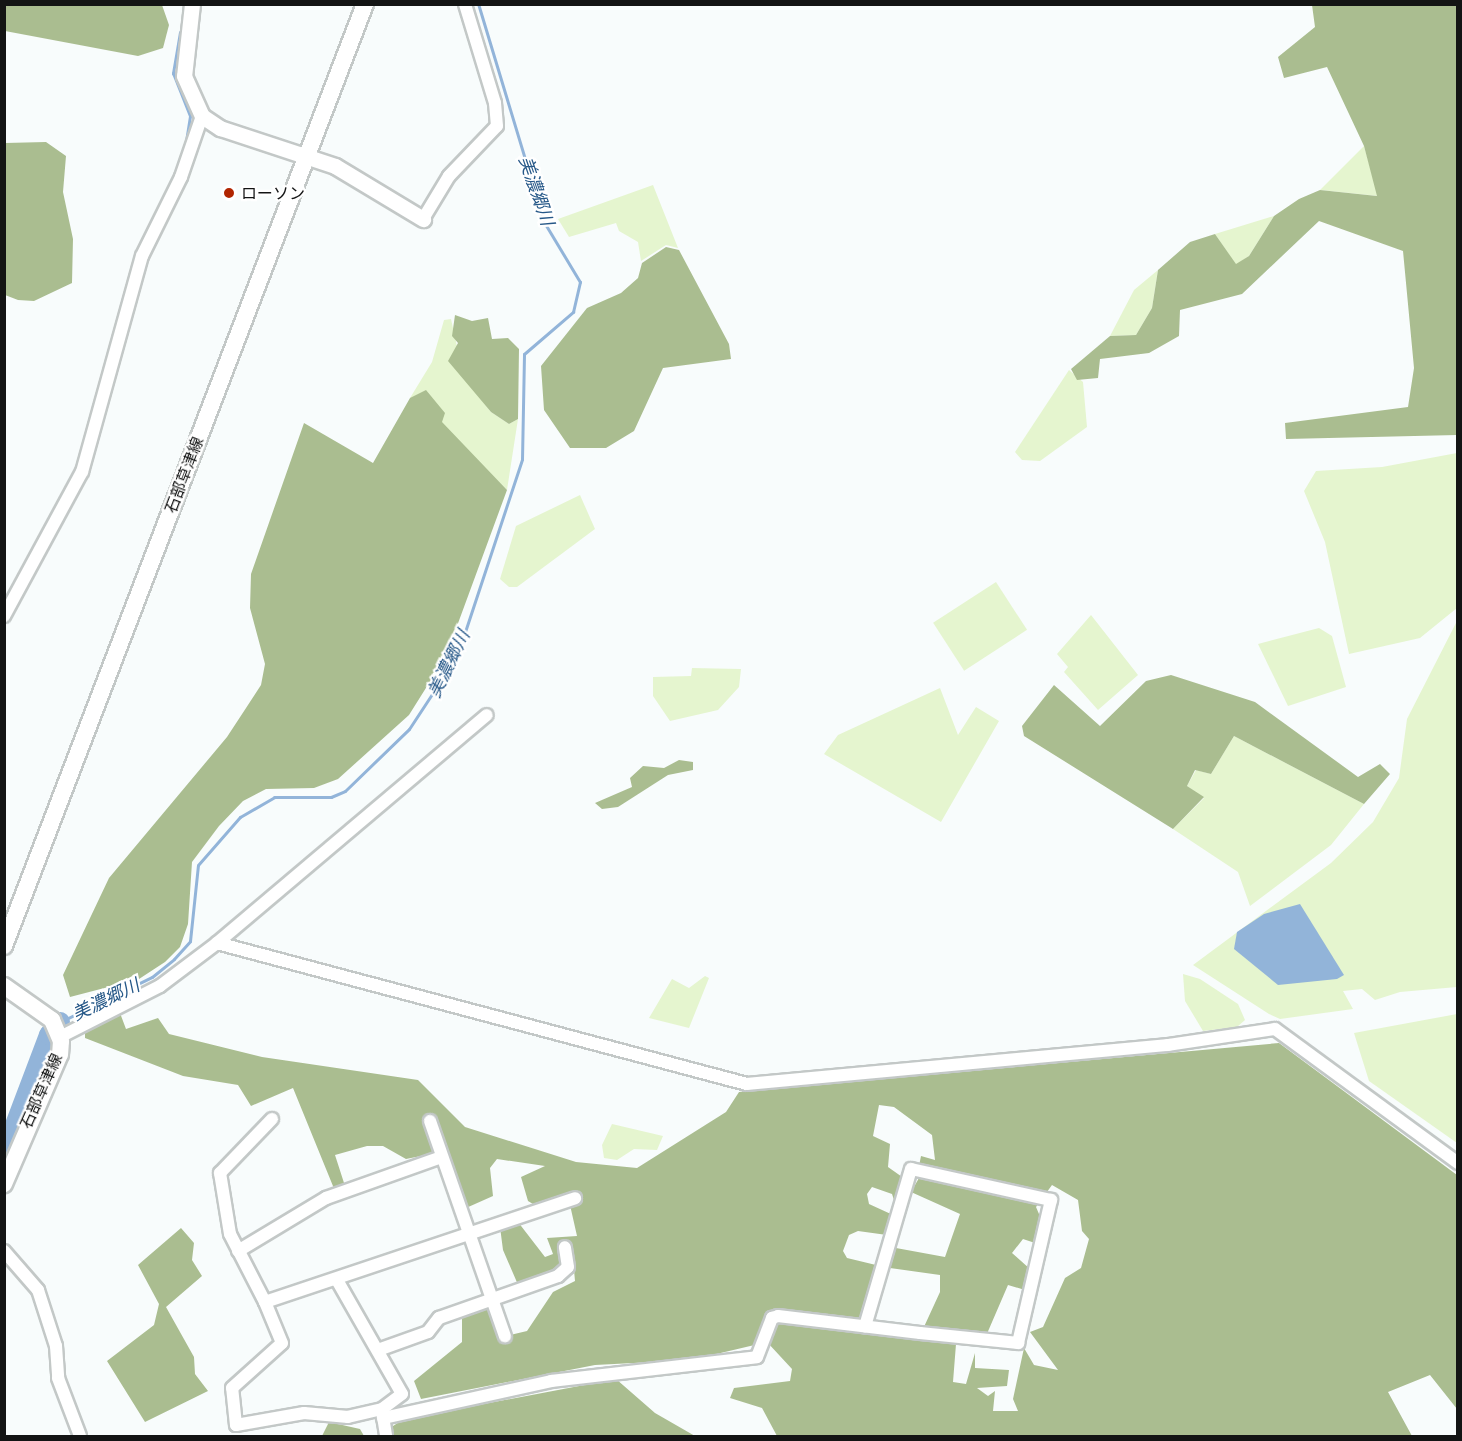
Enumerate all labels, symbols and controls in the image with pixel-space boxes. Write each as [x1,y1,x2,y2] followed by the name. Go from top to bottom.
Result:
[514,153,558,229] water label: 美濃郷川
[241,183,305,203] place label: ローソン
[222,186,236,200] marker: ローソン
[161,434,207,516] street label: 石部草津線
[424,627,474,701] water label: 美濃郷川
[69,975,143,1025] water label: 美濃郷川
[16,1051,66,1131] street label: 石部草津線

